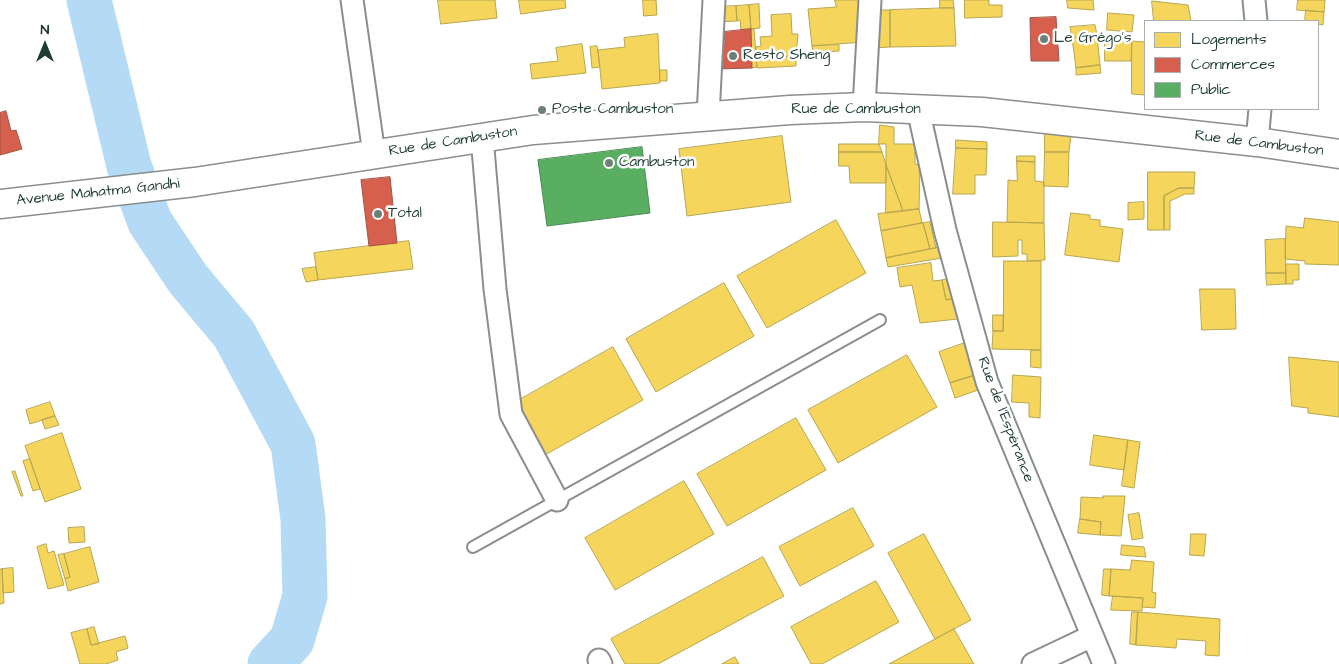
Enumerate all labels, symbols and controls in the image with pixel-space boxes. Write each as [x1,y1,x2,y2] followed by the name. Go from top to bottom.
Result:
[20,20,70,70] north arrow
[41,20,49,40] text: N
[1144,20,1319,110] legend
[1191,29,1267,50] text: Logements
[1054,30,1131,48] place label: Le Grégo's
[1038,33,1050,45] marker: Le Grégo's
[743,47,830,65] place label: Resto Sheng
[727,50,739,62] marker: Resto Sheng
[1191,54,1275,75] text: Commerces
[1191,79,1231,100] text: Public
[552,101,673,119] place label: Poste Cambuston
[791,101,921,119] street label: Rue de Cambuston
[536,104,548,116] marker: Poste Cambuston
[388,123,518,161] street label: Rue de Cambuston
[1194,127,1324,161] street label: Rue de Cambuston
[619,154,694,172] place label: Cambuston
[603,157,615,169] marker: Cambuston
[15,175,181,211] street label: Avenue Mahatma Gandhi
[388,205,422,223] place label: Total
[372,208,384,220] marker: Total
[973,355,1037,485] street label: Rue de l'Espérance

